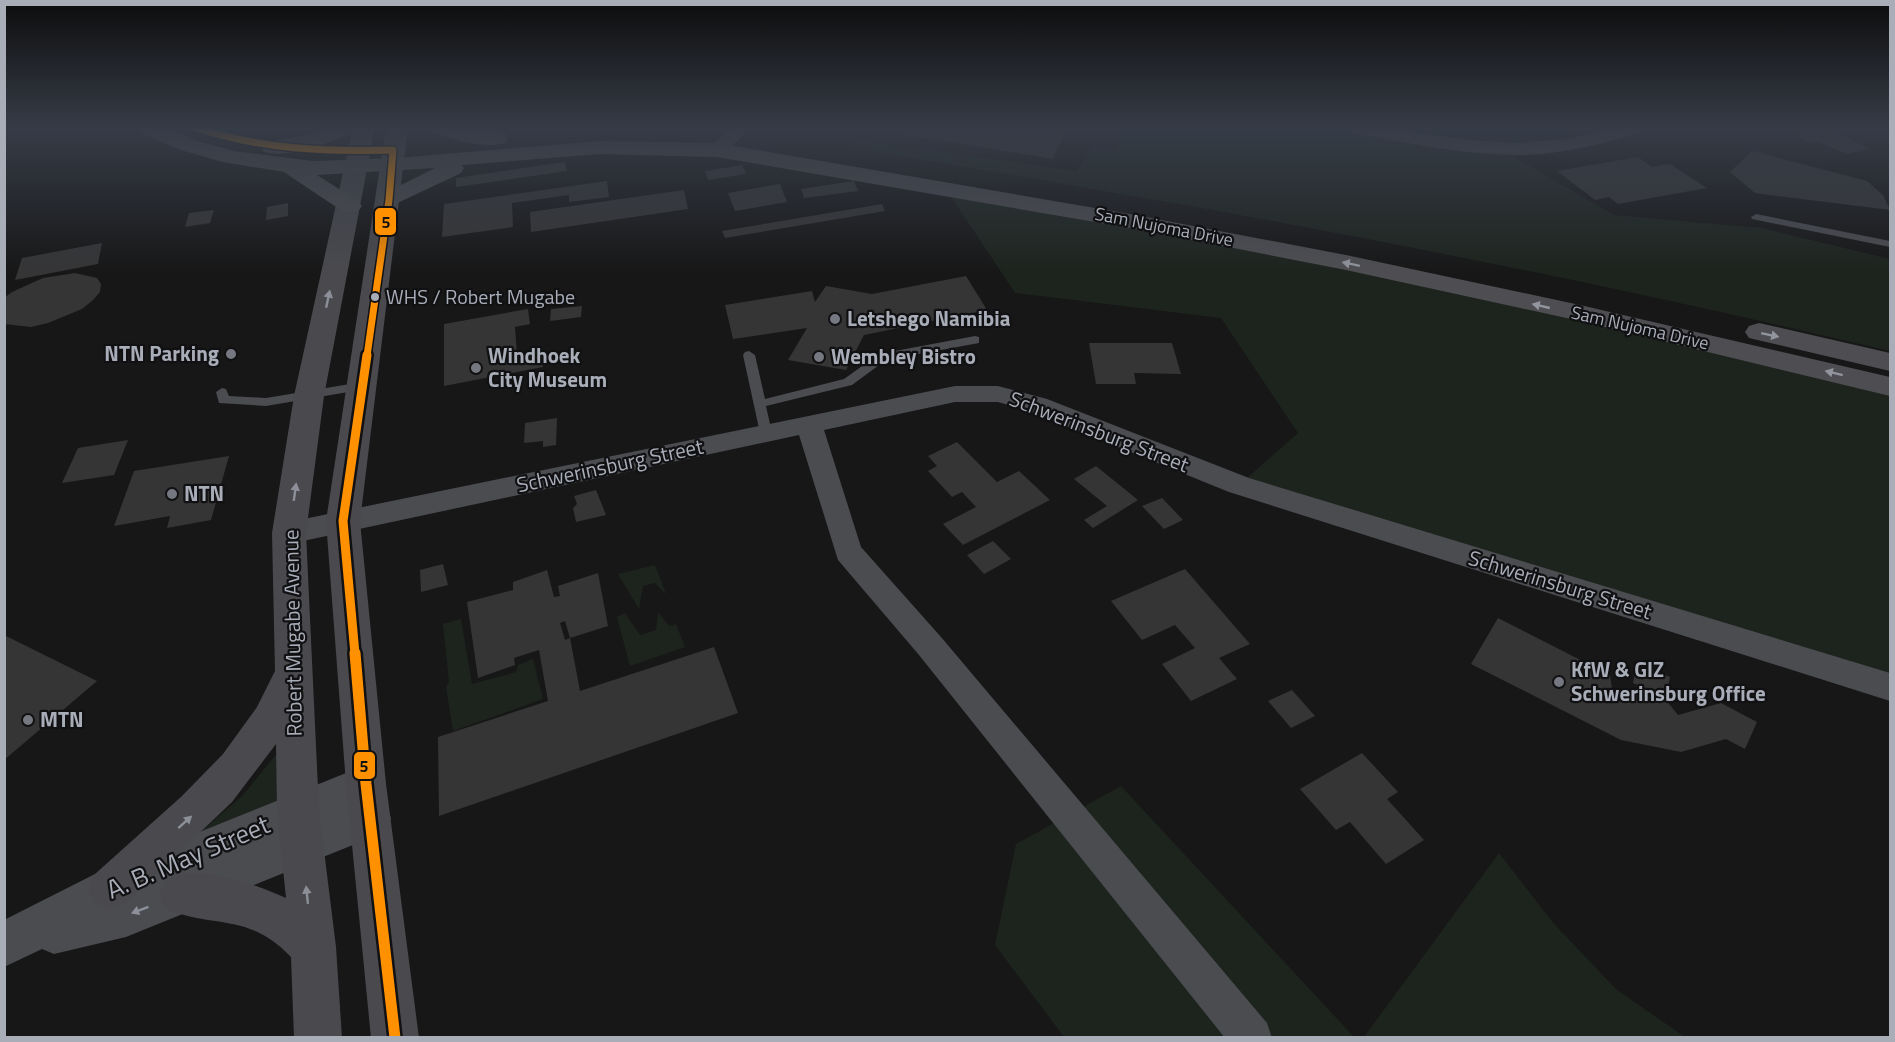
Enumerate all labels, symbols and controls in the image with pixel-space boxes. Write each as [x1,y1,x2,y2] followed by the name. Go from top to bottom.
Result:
[1093,200,1236,253] street label: Sam Nujoma Drive
[374,207,397,236] line badge: 5
[382,210,391,234] text: 5
[1342,259,1360,269] one-way arrow
[386,281,575,312] place label: WHS / Robert Mugabe
[324,290,333,309] one-way arrow
[369,291,381,303] marker: WHS / Robert Mugabe
[1569,299,1712,356] street label: Sam Nujoma Drive
[1532,301,1551,310] one-way arrow
[847,302,1011,334] place label: Letshego Namibia
[828,312,842,326] marker: Letshego Namibia
[1761,331,1780,340] one-way arrow
[104,337,219,369] place label: NTN Parking
[488,339,607,395] place label: Windhoek City Museum
[831,340,976,372] place label: Wembley Bistro
[224,347,238,361] marker: NTN Parking
[812,350,826,364] marker: Wembley Bistro
[469,361,483,375] marker: Windhoek City Museum
[1824,368,1843,378] one-way arrow
[1005,382,1194,480] street label: Schwerinsburg Street
[514,429,707,500] street label: Schwerinsburg Street
[184,477,224,509] place label: NTN
[291,482,300,501] one-way arrow
[165,487,179,501] marker: NTN
[274,529,310,737] street label: Robert Mugabe Avenue
[1465,541,1656,627] street label: Schwerinsburg Street
[1571,653,1766,709] place label: KfW & GIZ Schwerinsburg Office
[1552,675,1566,689] marker: KfW & GIZ Schwerinsburg Office
[40,703,84,735] place label: MTN
[21,713,35,727] marker: MTN
[353,751,376,780] line badge: 5
[360,754,369,778] text: 5
[100,805,276,909] street label: A. B. May Street
[177,816,192,829] one-way arrow
[302,886,312,905] one-way arrow
[131,905,149,915] one-way arrow

